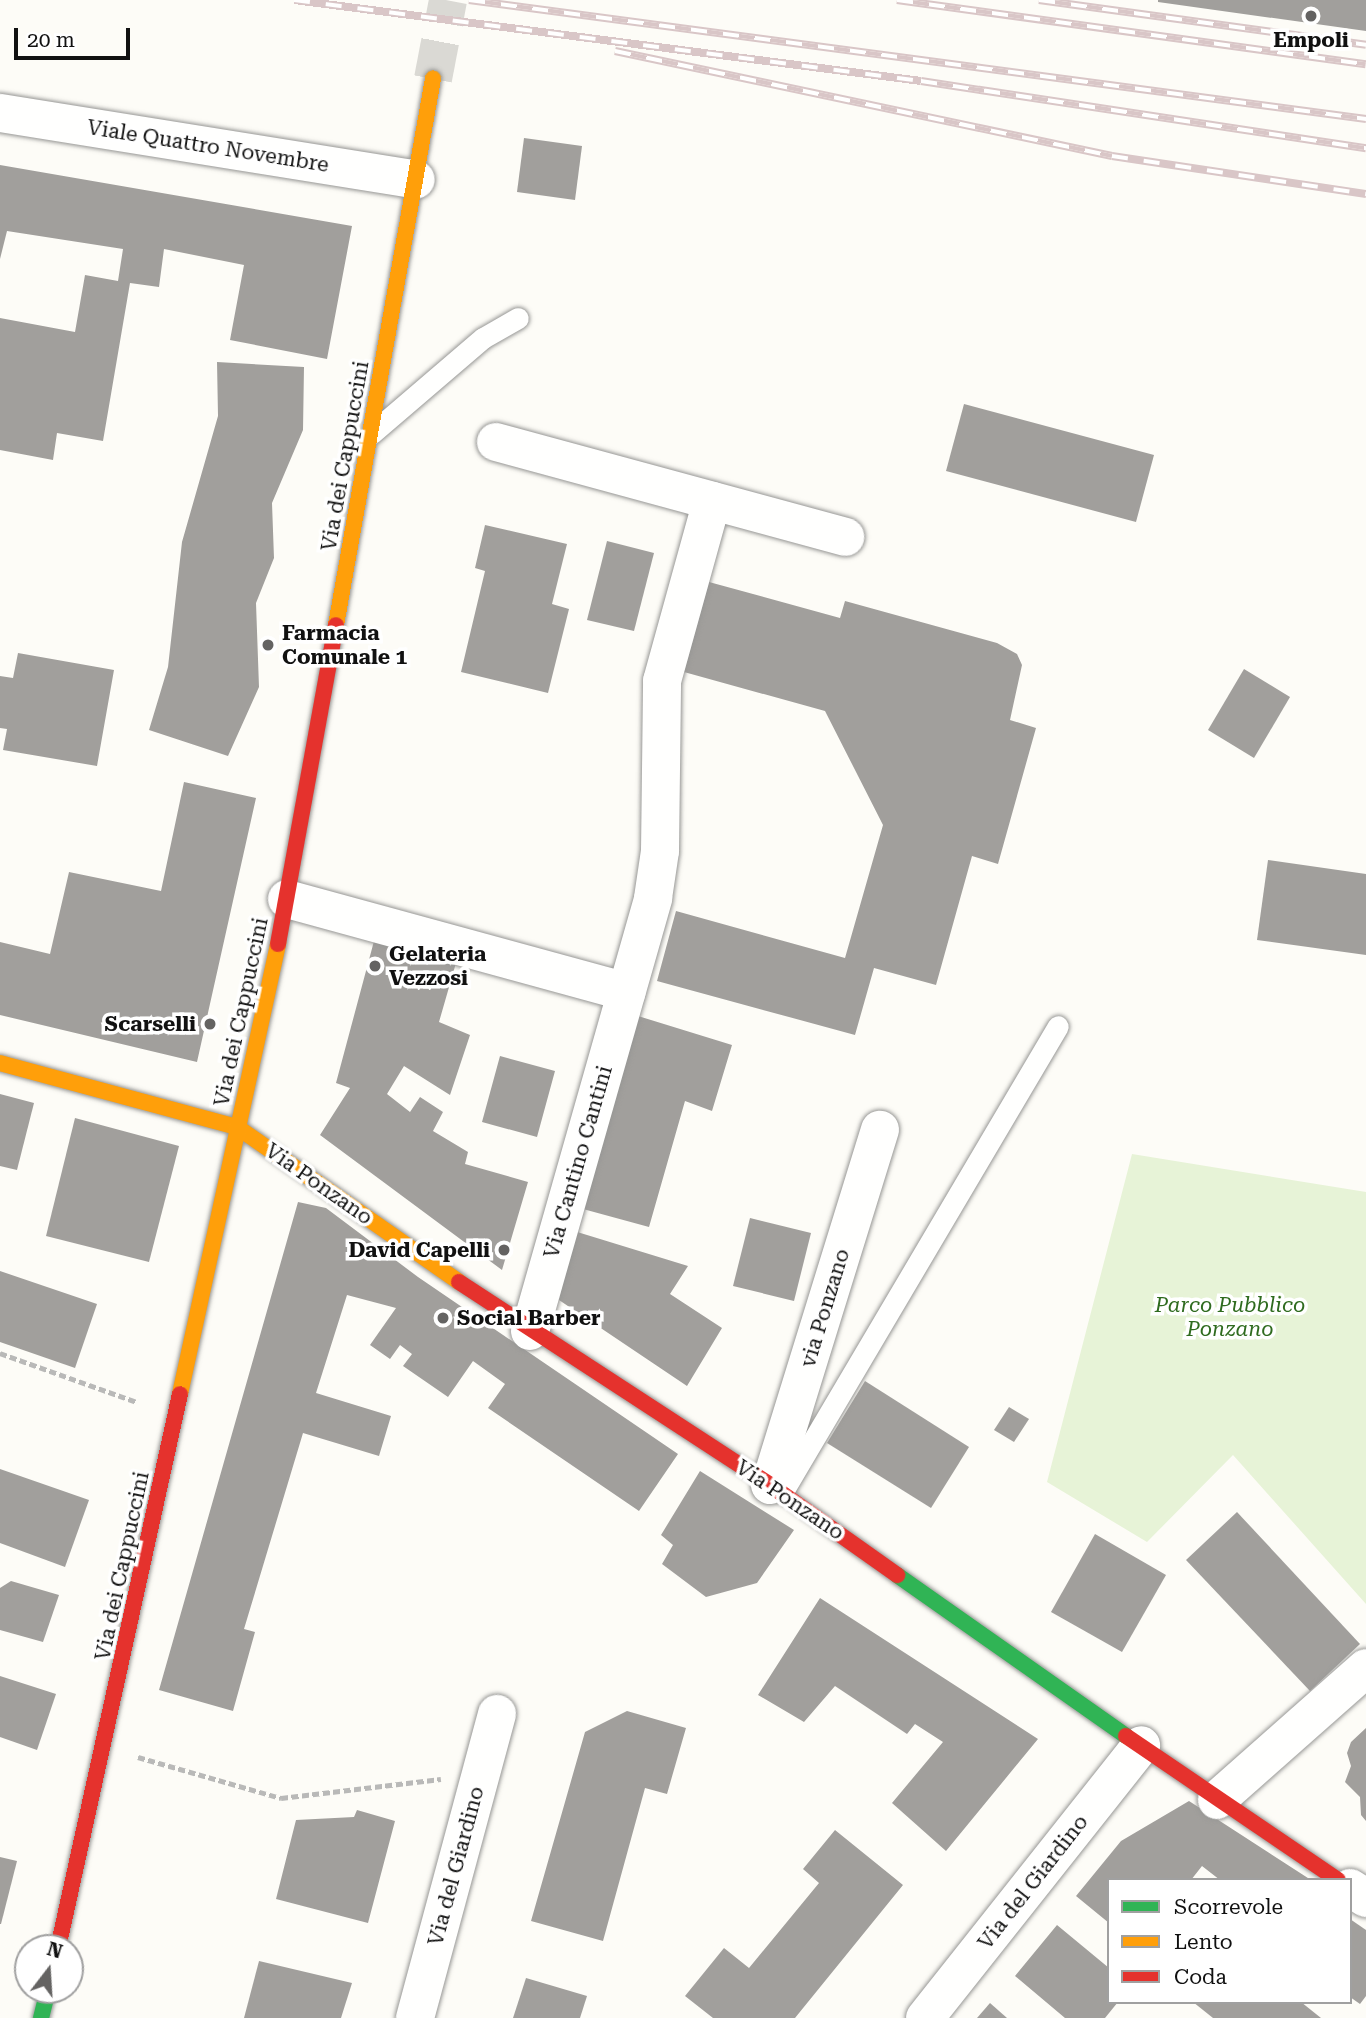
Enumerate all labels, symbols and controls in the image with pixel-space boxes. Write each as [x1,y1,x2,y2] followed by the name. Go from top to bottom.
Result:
[1303,8,1319,24] marker: Empoli
[18,14,133,58] scale bar
[1273,27,1349,53] place label: Empoli
[27,28,75,52] text: 20 m
[85,114,331,178] street label: Viale Quattro Novembre
[316,359,374,553] street label: Via dei Cappuccini
[282,620,407,670] place label: Farmacia Comunale 1
[260,637,276,653] marker: Farmacia Comunale 1
[209,915,273,1109] street label: Via dei Cappuccini
[389,941,486,991] place label: Gelateria Vezzosi
[367,958,383,974] marker: Gelateria Vezzosi
[105,1011,196,1037] place label: Scarselli
[202,1016,218,1032] marker: Scarselli
[538,1063,618,1261] street label: Via Cantino Cantini
[260,1138,378,1230] street label: Via Ponzano
[348,1237,490,1263] place label: David Capelli
[496,1242,512,1258] marker: David Capelli
[795,1246,855,1370] street label: via Ponzano
[1155,1292,1305,1342] park label: Parco Pubblico Ponzano
[457,1305,601,1331] place label: Social Barber
[435,1310,451,1326] marker: Social Barber
[731,1455,849,1545] street label: Via Ponzano
[90,1469,154,1663] street label: Via dei Cappuccini
[423,1784,489,1948] street label: Via del Giardino
[973,1810,1093,1954] street label: Via del Giardino
[1107,1878,1352,2004] legend
[1174,1895,1283,1919] text: Scorrevole
[1174,1930,1233,1954] text: Lento
[14,1934,84,2004] north arrow
[44,1937,65,1963] text: N
[1174,1965,1227,1989] text: Coda

